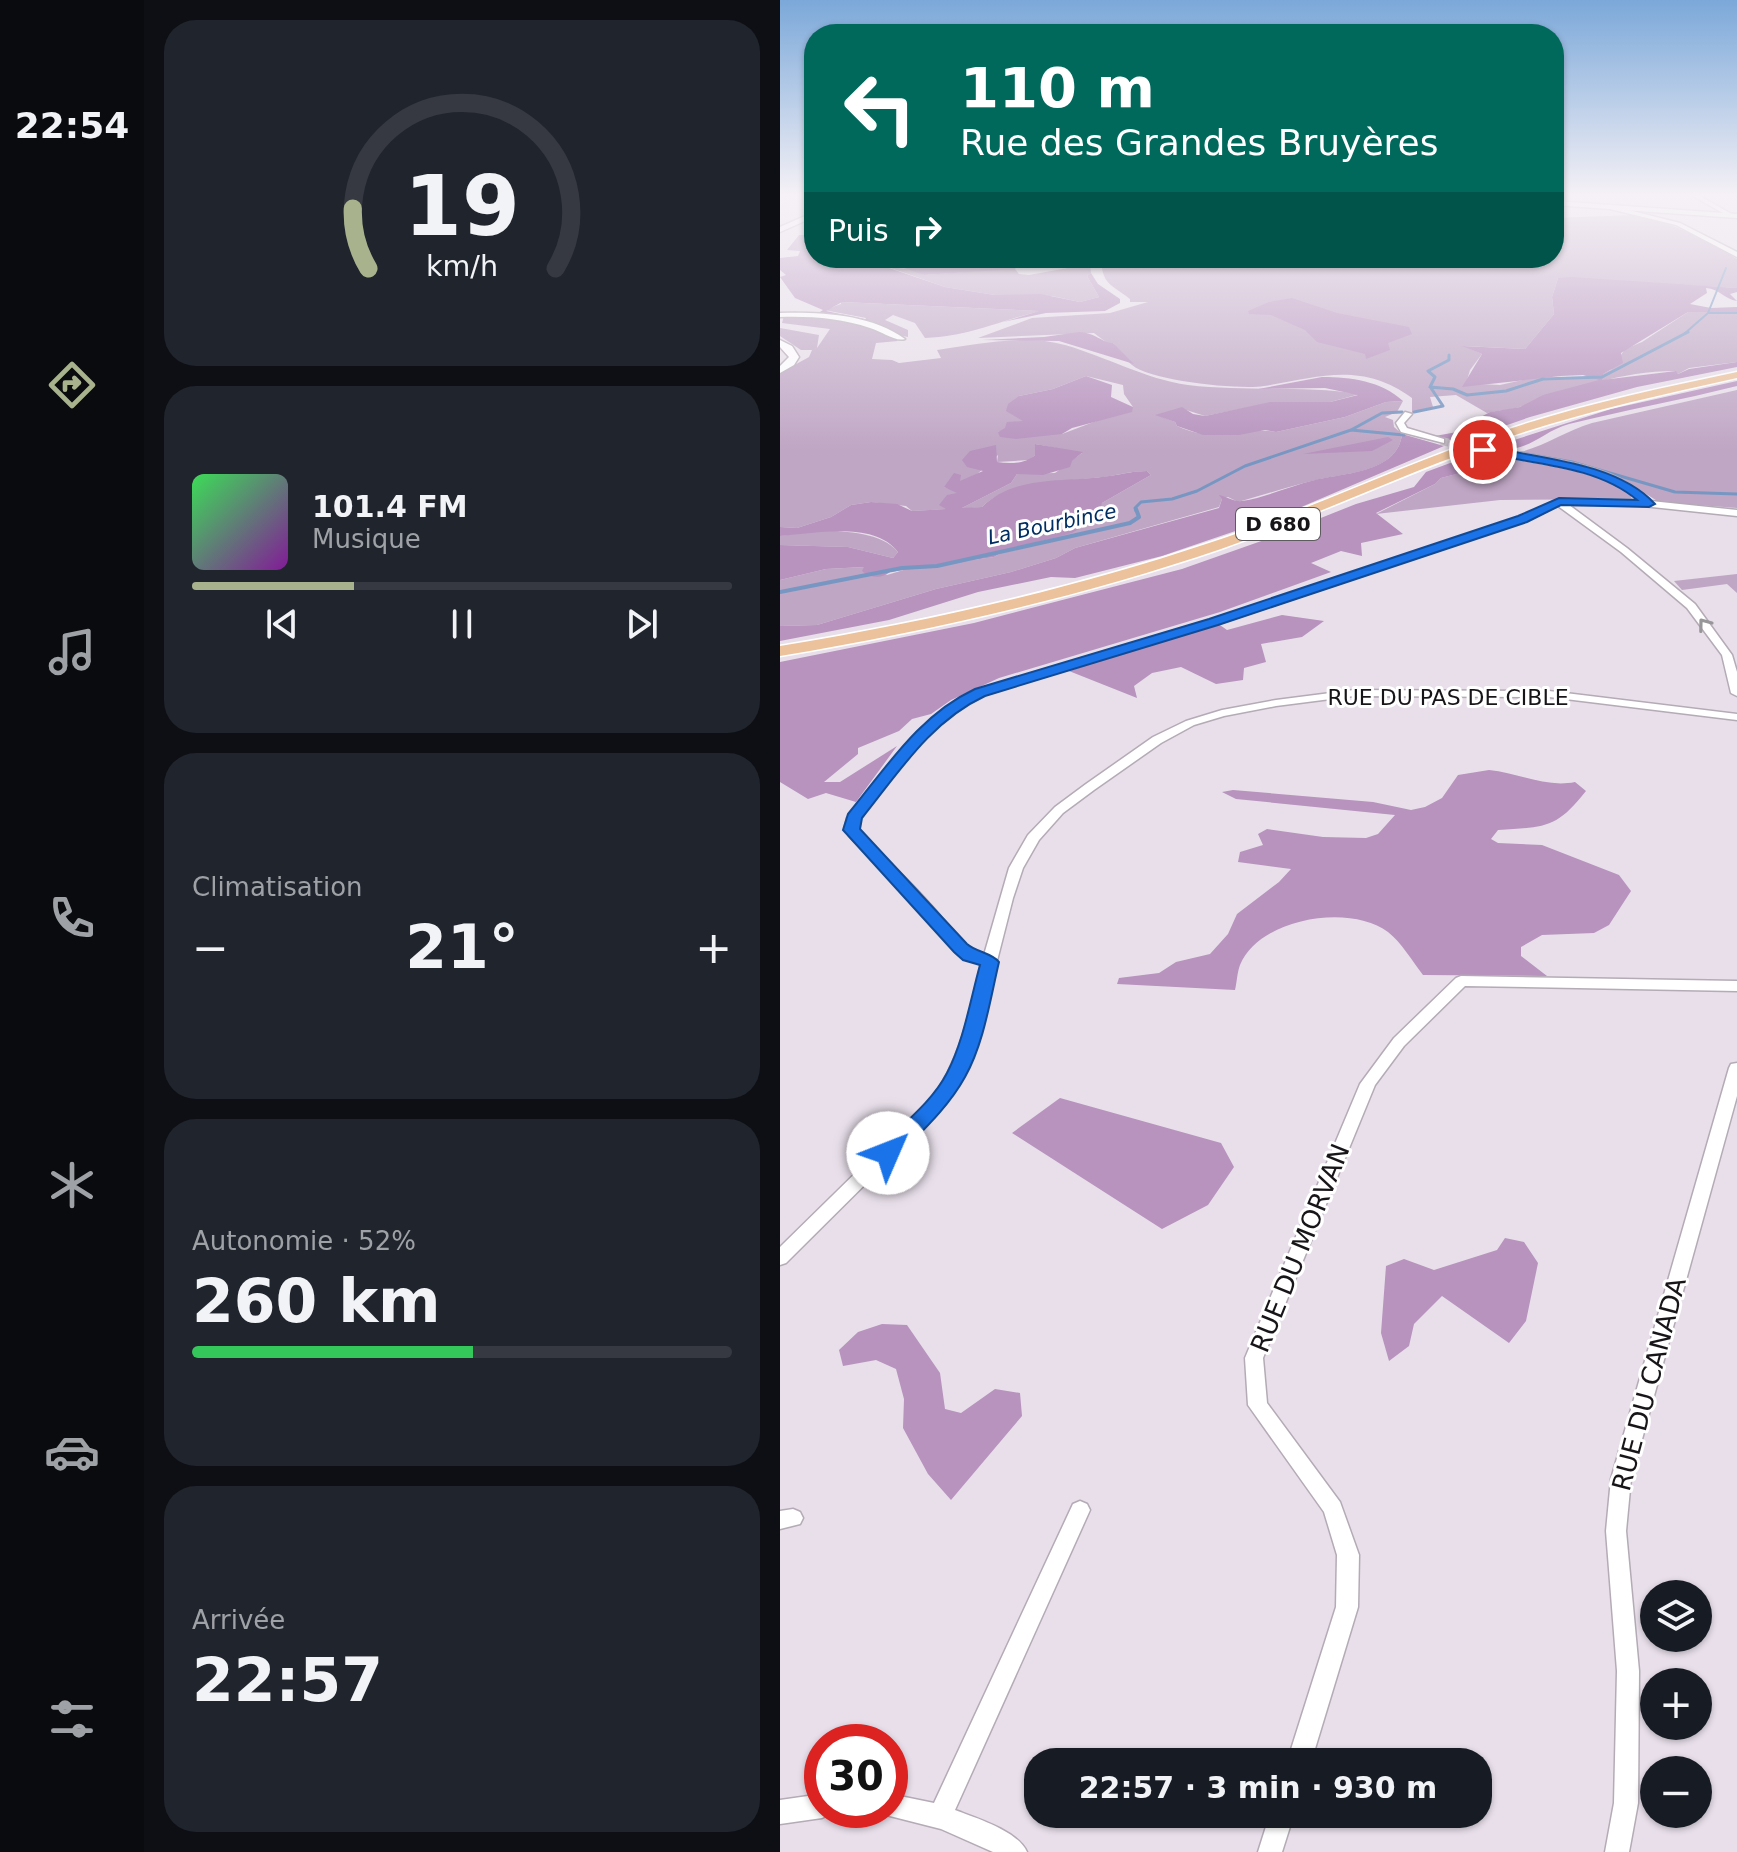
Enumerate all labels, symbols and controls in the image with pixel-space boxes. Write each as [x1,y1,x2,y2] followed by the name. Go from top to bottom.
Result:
[960,55,1155,120] text: 110 m
[828,56,932,160] icon: left
[15,105,129,146] text: 22:54
[960,122,1438,163] text: Rue des Grandes Bruyères
[404,158,520,255] text: 19
[905,208,949,252] icon: right
[828,213,889,248] text: Puis
[426,249,498,283] text: km/h
[44,357,100,413] icon: directions
[1449,416,1517,484] pin
[1461,428,1505,472] icon: arrive
[312,489,468,524] text: 101.4 FM
[986,499,1118,549] water label: La Bourbince
[1236,508,1320,540] road number: D 680
[312,524,421,554] text: Musique
[260,602,304,646] icon: previous
[440,602,484,646] icon: pause
[620,602,664,646] icon: next
[1699,618,1714,633] one-way arrow
[44,624,100,680] icon: music
[1327,685,1569,710] street label: RUE DU PAS DE CIBLE
[192,872,363,902] text: Climatisation
[44,890,100,946] icon: phone
[405,912,519,982] text: 21°
[192,922,229,973] text: −
[695,922,732,973] text: +
[846,1111,930,1195] position arrow
[1245,1139,1355,1357] street label: RUE DU MORVAN
[44,1157,100,1213] icon: climate
[192,1226,416,1256] text: Autonomie · 52%
[192,1266,441,1336] text: 260 km
[1606,1274,1692,1494] street label: RUE DU CANADA
[44,1424,100,1480] icon: car
[1640,1580,1712,1828] map controls
[1640,1580,1712,1652] button: layers
[192,1605,285,1635] text: Arrivée
[192,1645,383,1715] text: 22:57
[1640,1668,1712,1740] button: +
[44,1691,100,1747] icon: filters
[804,1724,908,1828] speed limit sign: 30
[1640,1756,1712,1828] button: −
[1079,1770,1437,1805] text: 22:57 · 3 min · 930 m

